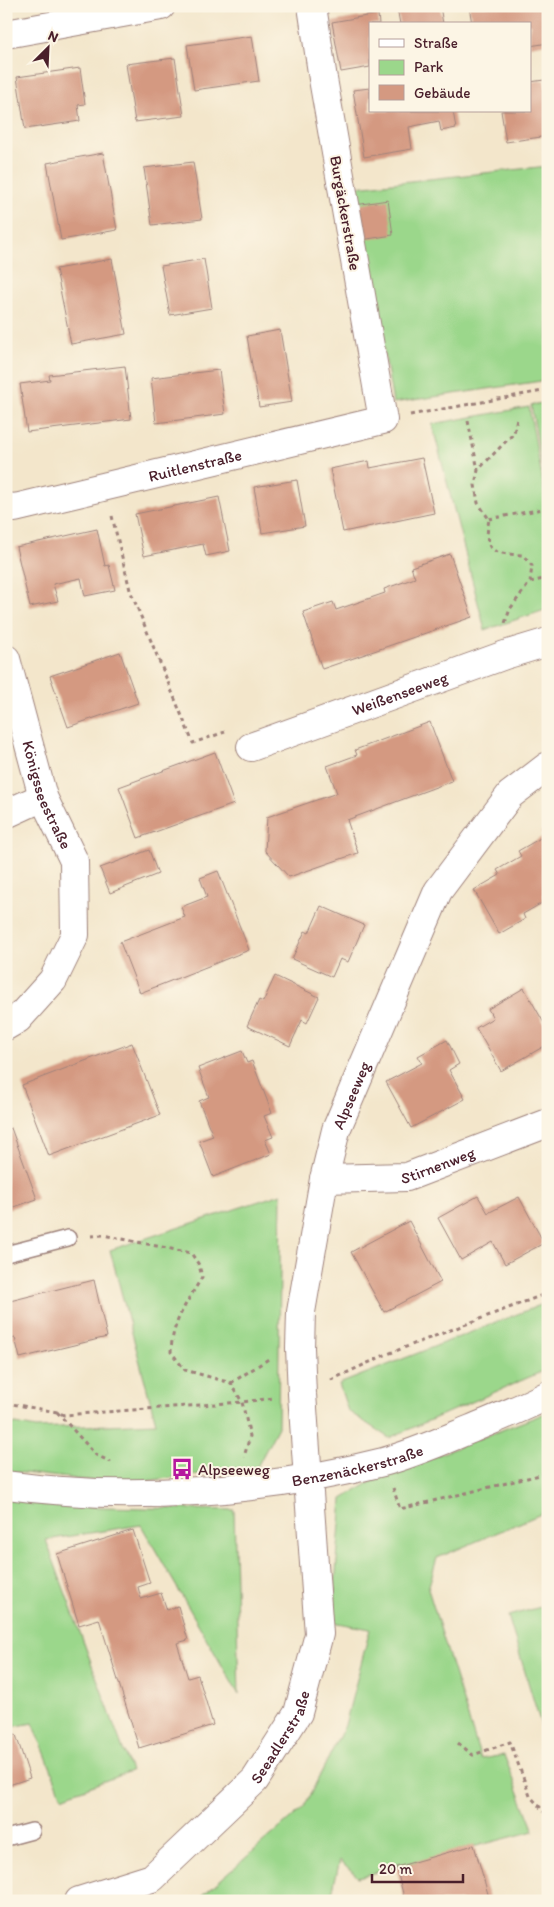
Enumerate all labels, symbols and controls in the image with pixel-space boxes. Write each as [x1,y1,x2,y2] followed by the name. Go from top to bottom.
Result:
[22,22,72,72] north arrow
[369,22,532,112] legend
[45,27,61,46] text: N
[414,34,458,52] text: Straße
[414,58,444,76] text: Park
[414,84,471,102] text: Gebäude
[326,154,365,272] street label: Burgäckerstraße
[146,445,244,486] street label: Ruitlenstraße
[349,667,451,720] street label: Weißenseeweg
[18,738,76,852] street label: Königsseestraße
[328,1058,375,1132] street label: Alpseeweg
[401,1143,478,1187] street label: Stirnenweg
[290,1441,426,1490] street label: Benzenäckerstraße
[169,1456,195,1482] bus stop icon: Alpseeweg
[198,1460,271,1479] place label: Alpseeweg
[246,1688,314,1787] street label: Seeadlerstraße
[372,1852,463,1884] scale bar
[379,1860,413,1878] text: 20 m

